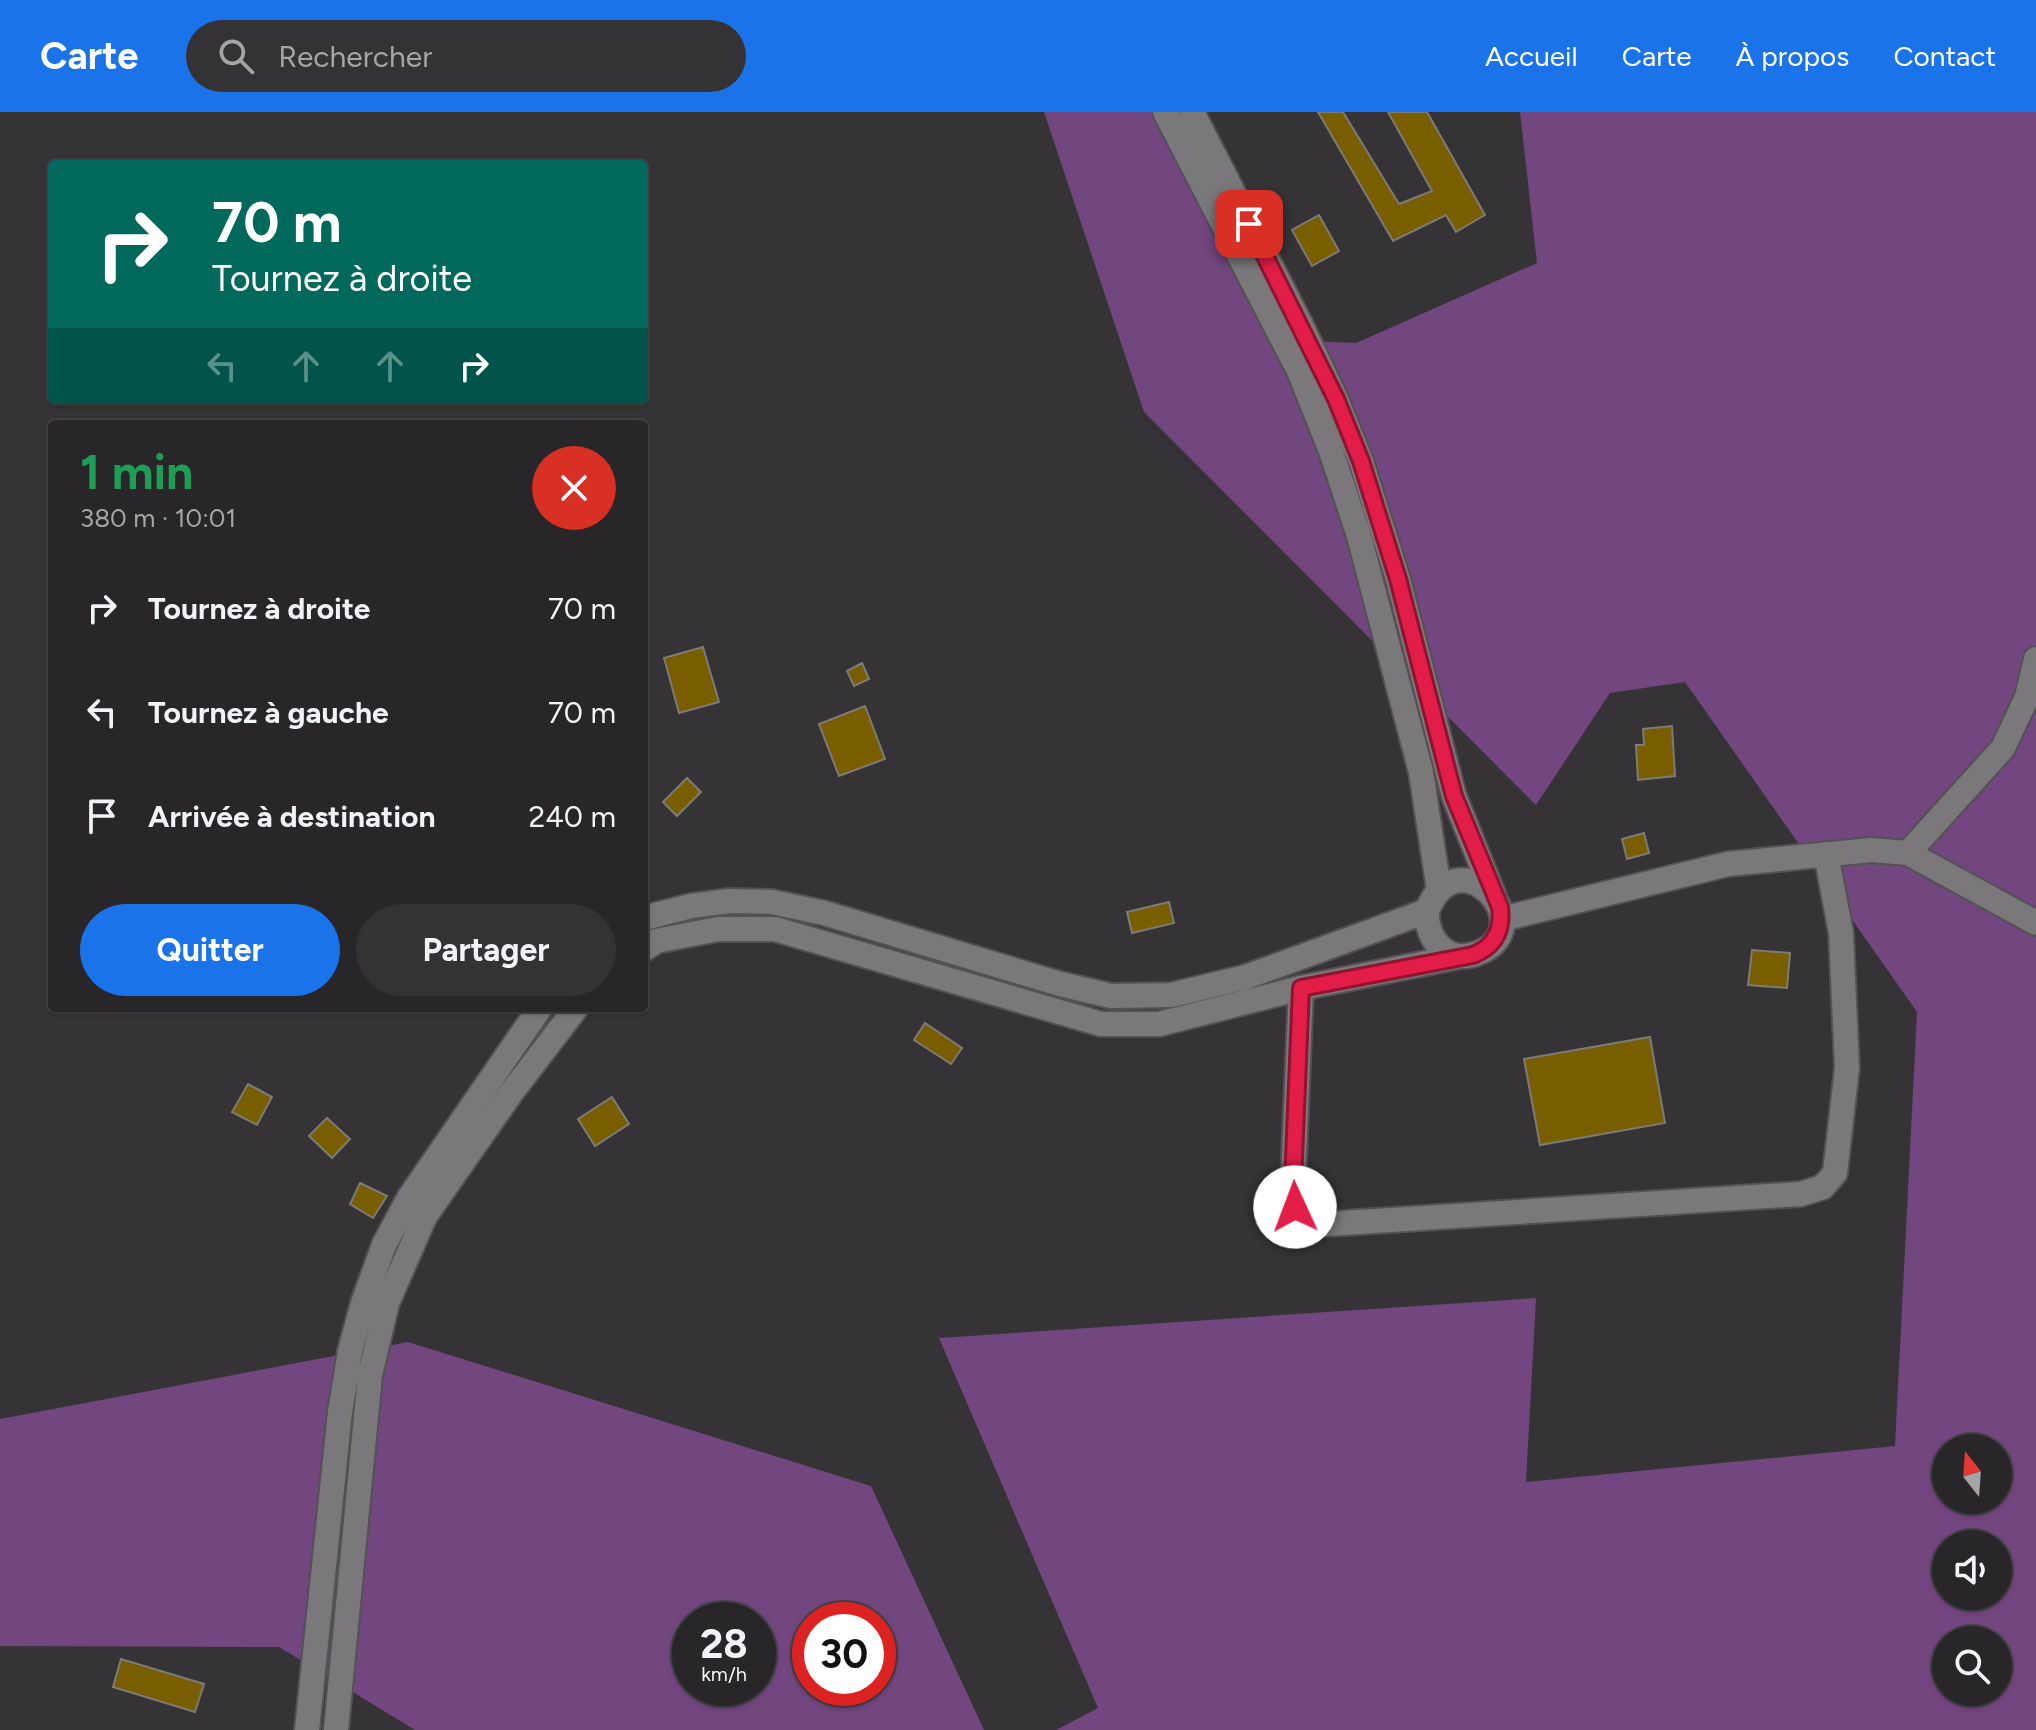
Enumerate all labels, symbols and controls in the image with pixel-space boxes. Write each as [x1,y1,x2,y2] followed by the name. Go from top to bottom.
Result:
[186,20,746,92] search box
[40,33,138,79] text: Carte
[214,34,258,78] icon: search
[278,38,432,75] text: Rechercher
[1485,39,1578,73] text: Accueil
[1622,39,1691,73] text: Carte
[1735,39,1849,73] text: À propos
[1893,39,1996,73] text: Contact
[212,189,342,256] text: 70 m
[1215,190,1283,258] pin
[80,192,184,296] icon: right
[1227,202,1271,246] icon: arrive
[212,257,472,300] text: Tournez à droite
[200,344,244,388] icon: left
[284,344,328,388] icon: ahead
[368,344,412,388] icon: ahead
[452,344,496,388] icon: right
[80,443,193,501] text: 1 min
[532,446,616,530] button: close
[80,502,236,534] text: 380 m · 10:01
[80,586,124,630] icon: right
[148,590,370,627] text: Tournez à droite
[548,590,616,627] text: 70 m
[80,690,124,734] icon: left
[148,694,389,731] text: Tournez à gauche
[548,694,616,731] text: 70 m
[80,794,124,838] icon: arrive
[148,798,435,835] text: Arrivée à destination
[528,798,616,835] text: 240 m
[80,904,340,996] button: Quitter
[356,904,616,996] button: Partager
[1253,1165,1337,1249] position arrow
[1932,1434,2012,1514] north arrow
[1932,1434,2012,1706] map controls
[1932,1530,2012,1610] button: sound
[792,1602,896,1706] speed limit sign: 30
[700,1620,748,1668] text: 28
[1932,1626,2012,1706] button: search
[701,1662,747,1686] text: km/h

